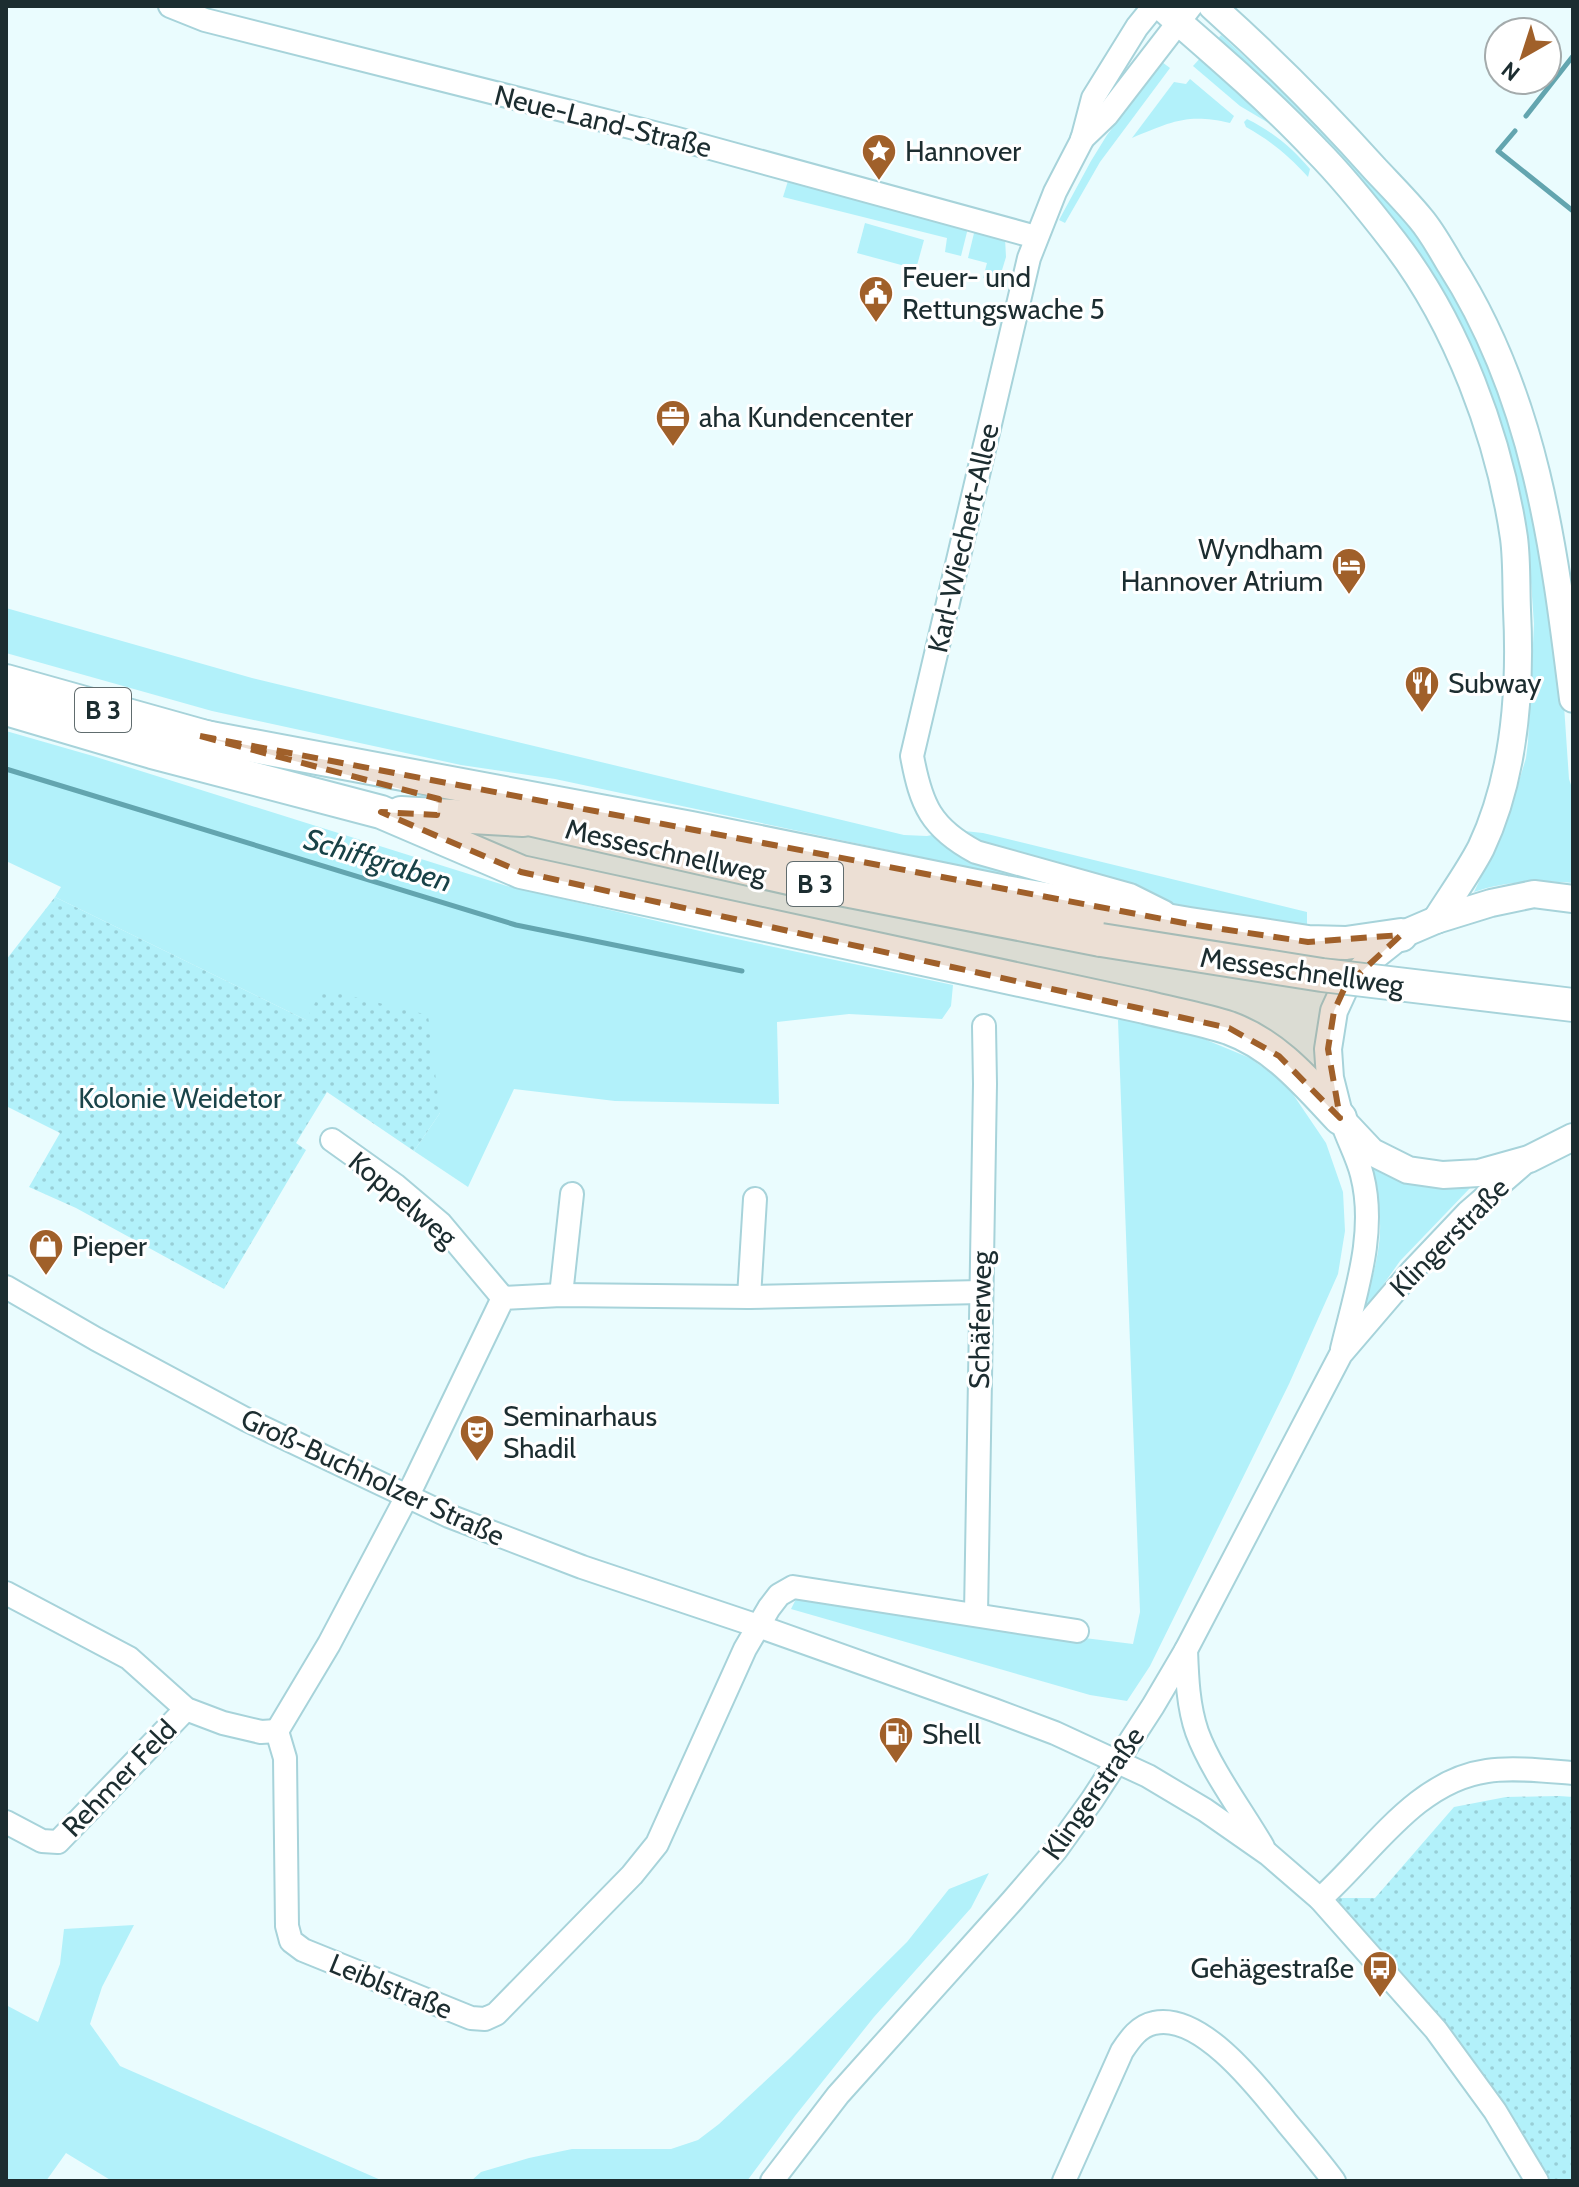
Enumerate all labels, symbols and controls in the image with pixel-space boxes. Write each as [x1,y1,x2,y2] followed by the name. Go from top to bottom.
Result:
[1483,16,1563,96] north arrow
[1496,56,1525,87] text: N
[491,78,715,164] street label: Neue-Land-Straße
[860,132,898,182] place icon: Hannover
[905,134,1021,168] place label: Hannover
[902,260,1105,326] place label: Feuer- und Rettungswache 5
[857,274,895,324] public building icon: Feuer- und Rettungswache 5
[654,398,692,448] office icon: aha Kundencenter
[699,400,913,434] place label: aha Kundencenter
[920,420,1006,656] street label: Karl-Wiechert-Allee
[1121,532,1323,598] place label: Wyndham Hannover Atrium
[1330,546,1368,596] hotel icon: Wyndham Hannover Atrium
[1403,664,1441,714] restaurant icon: Subway
[1448,666,1541,700] place label: Subway
[75,688,131,732] road number: B 3
[562,811,771,891] street label: Messeschnellweg
[300,820,456,900] water label: Schiffgraben
[787,862,843,906] road number: B 3
[1198,940,1407,1002] street label: Messeschnellweg
[78,1081,282,1115] park label: Kolonie Weidetor
[342,1144,465,1255] street label: Koppelweg
[1382,1170,1516,1304] street label: Klingerstraße
[27,1227,65,1277] shop icon: Pieper
[72,1229,147,1263] place label: Pieper
[962,1250,998,1389] street label: Schäferweg
[503,1399,657,1465] place label: Seminarhaus Shadil
[236,1401,510,1553] street label: Groß-Buchholzer Straße
[458,1413,496,1463] theatre icon: Seminarhaus Shadil
[55,1712,183,1844] street label: Rehmer Feld
[877,1715,915,1765] fuel station icon: Shell
[922,1717,981,1751] place label: Shell
[1035,1720,1151,1866] street label: Klingerstraße
[325,1946,457,2026] street label: Leiblstraße
[1361,1949,1399,1999] bus stop icon: Gehägestraße
[1191,1951,1354,1985] place label: Gehägestraße

